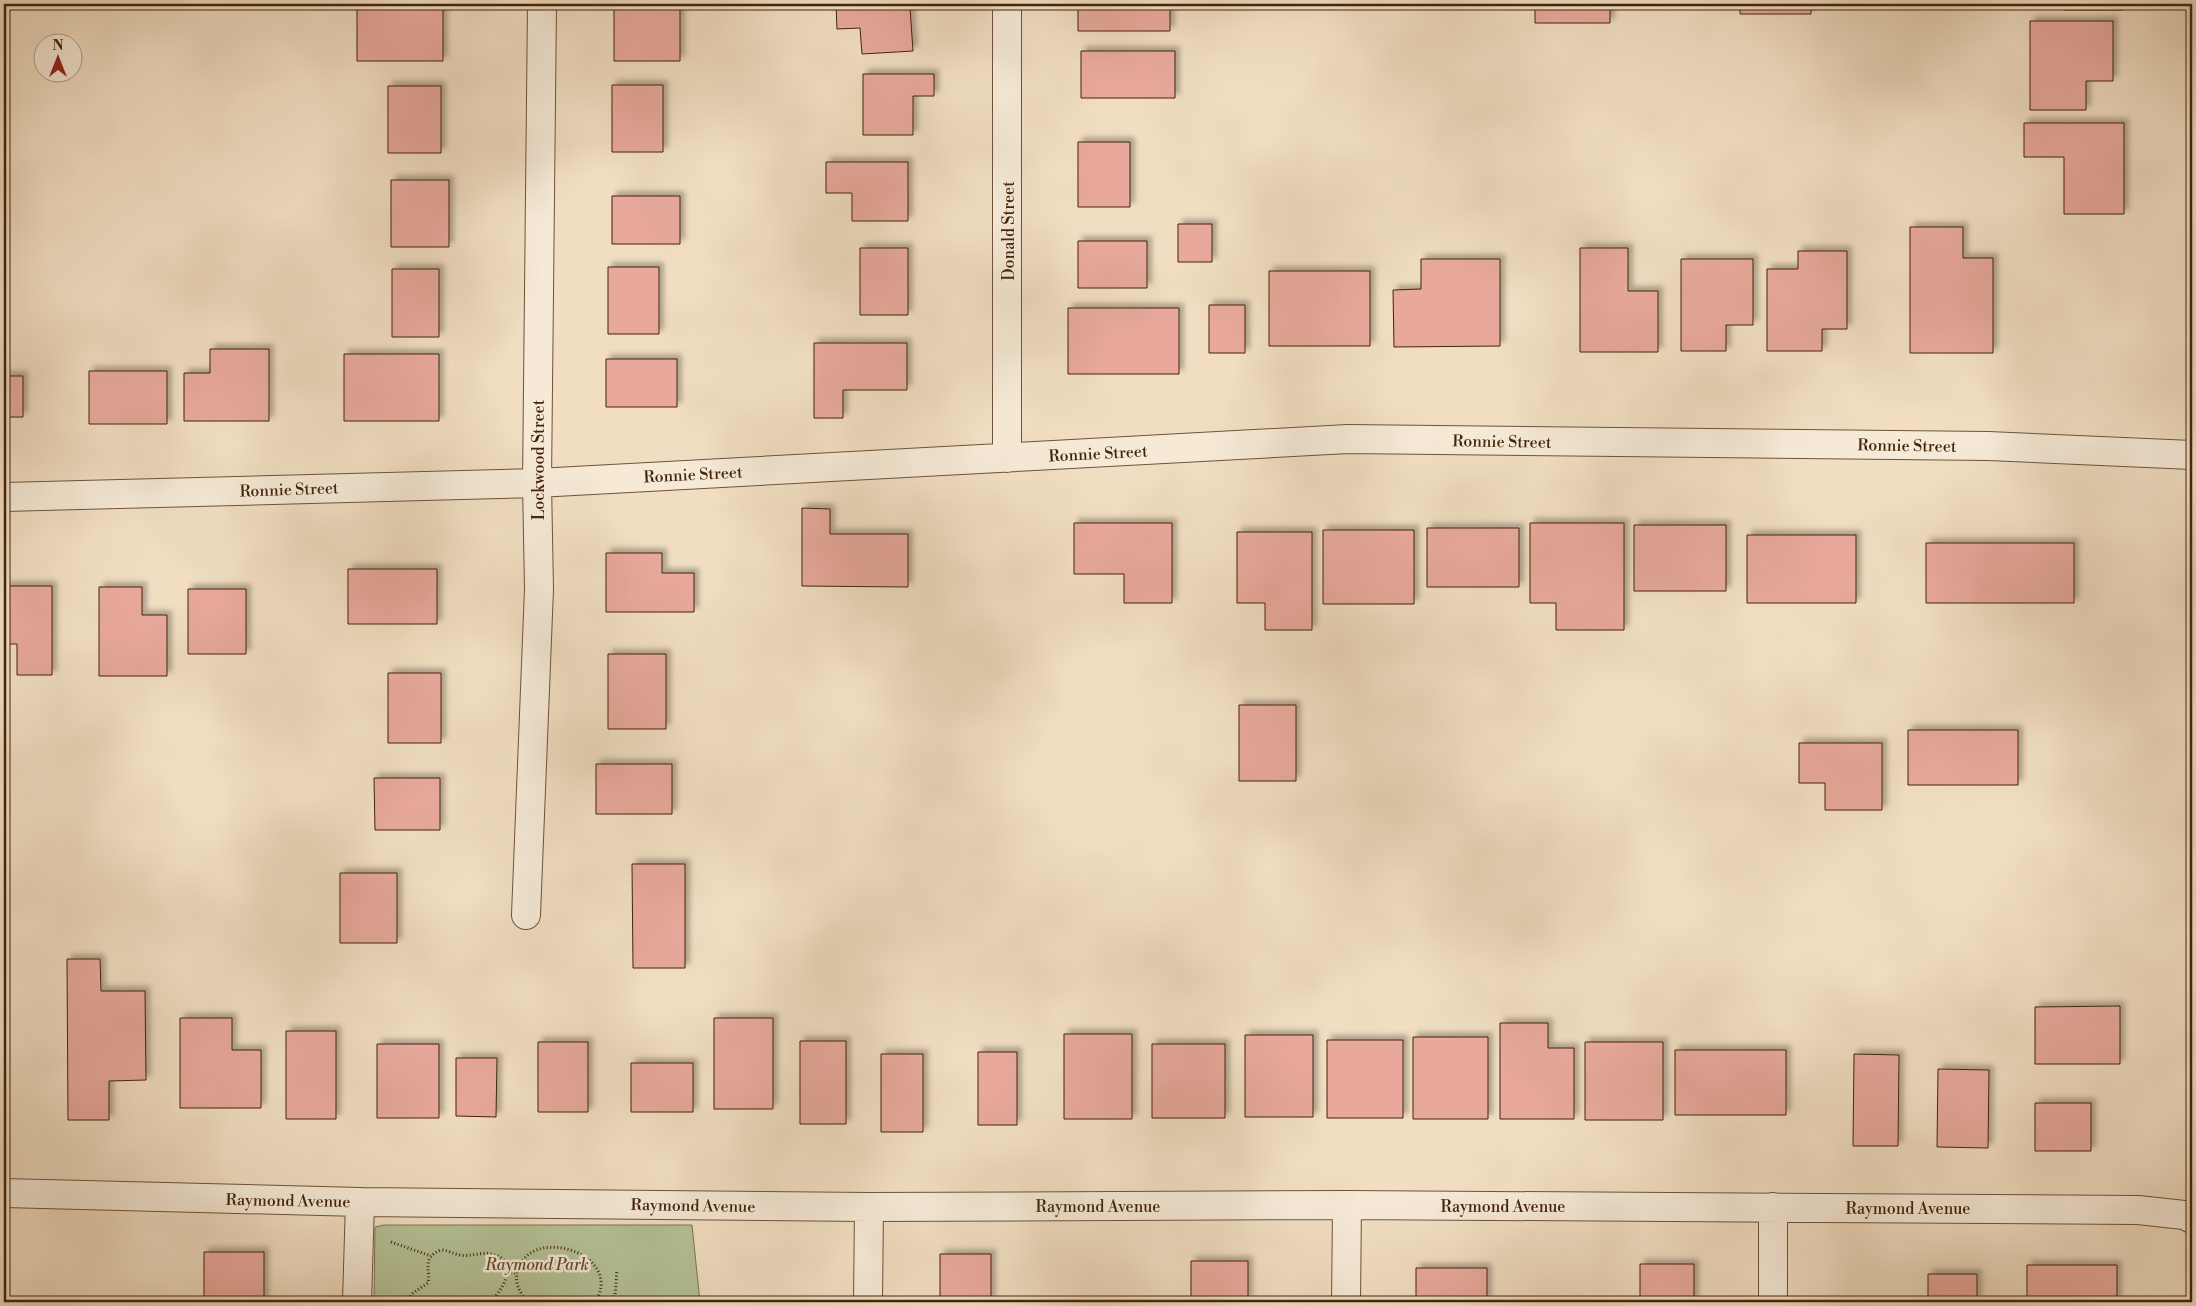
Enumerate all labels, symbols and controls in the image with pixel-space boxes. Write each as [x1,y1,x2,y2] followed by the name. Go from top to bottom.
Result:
[32,32,82,82] north arrow
[52,37,64,55] text: N
[999,181,1019,281] street label: Donald Street
[529,399,549,520] street label: Lockwood Street
[1452,431,1552,453] street label: Ronnie Street
[1857,435,1957,457] street label: Ronnie Street
[1048,441,1148,467] street label: Ronnie Street
[643,462,743,488] street label: Ronnie Street
[239,478,339,502] street label: Ronnie Street
[225,1190,351,1212] street label: Raymond Avenue
[630,1195,756,1217] street label: Raymond Avenue
[1036,1197,1160,1217] street label: Raymond Avenue
[1441,1197,1565,1217] street label: Raymond Avenue
[1846,1199,1970,1219] street label: Raymond Avenue
[484,1255,589,1275] park label: Raymond Park

